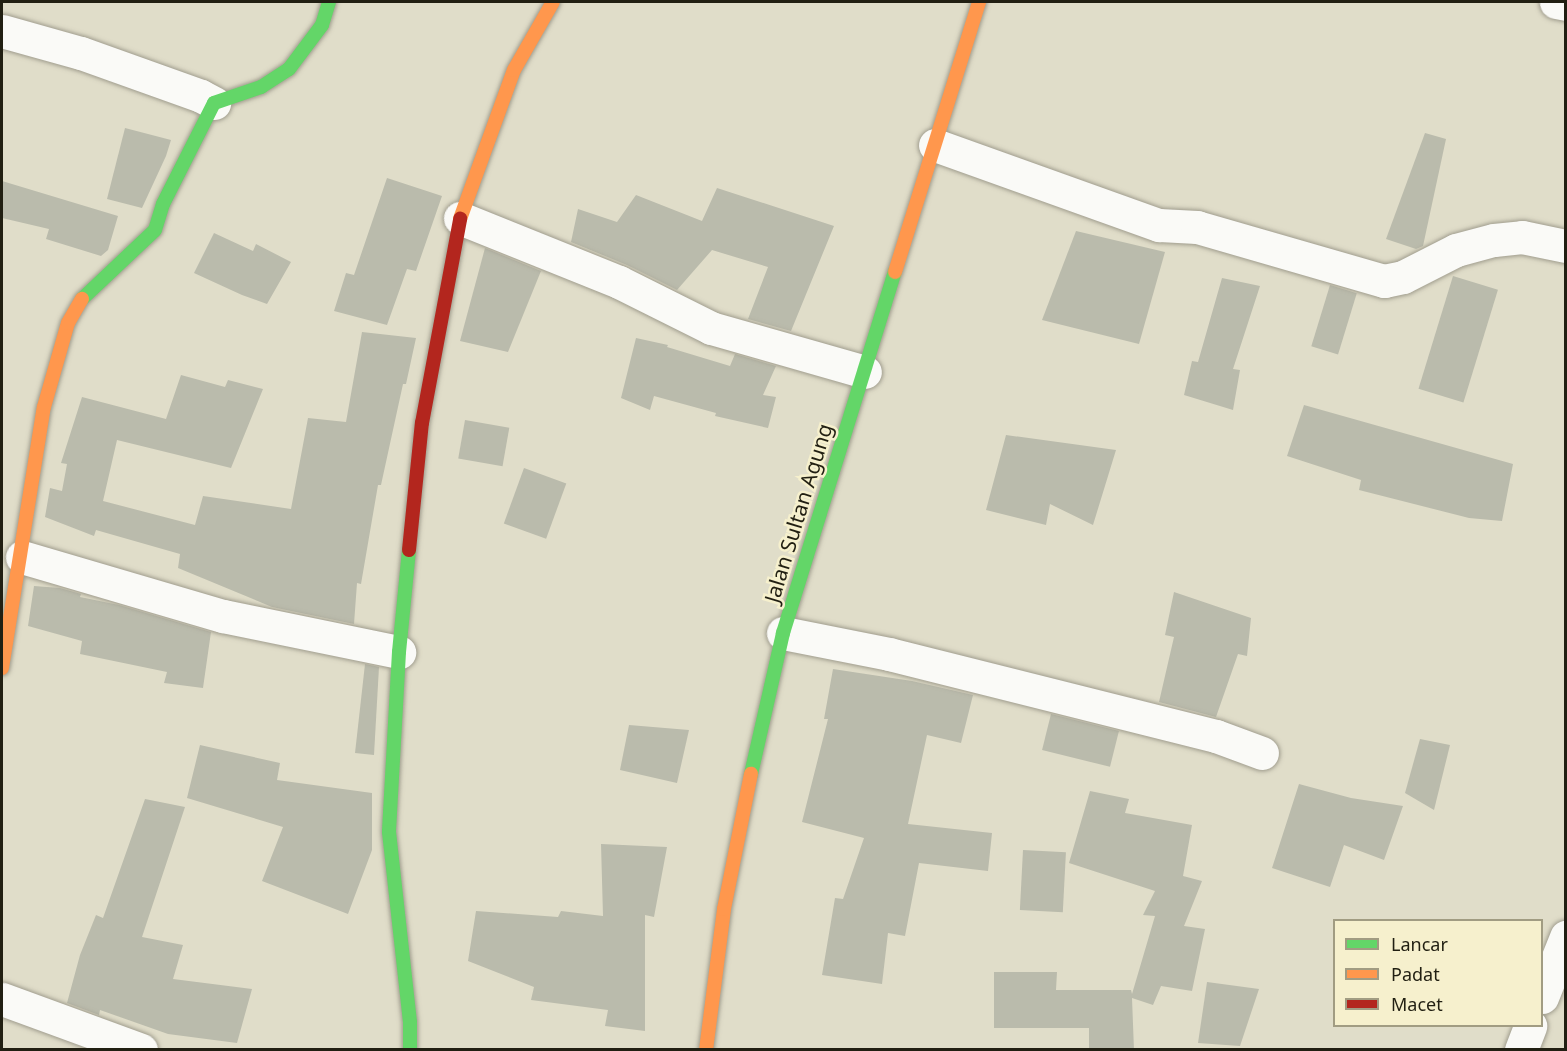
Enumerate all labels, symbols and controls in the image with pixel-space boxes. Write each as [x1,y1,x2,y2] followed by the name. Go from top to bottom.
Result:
[759,420,837,606] street label: Jalan Sultan Agung
[1333,919,1543,1027] legend
[1391,932,1448,956] text: Lancar
[1391,962,1440,986] text: Padat
[1391,992,1443,1016] text: Macet

